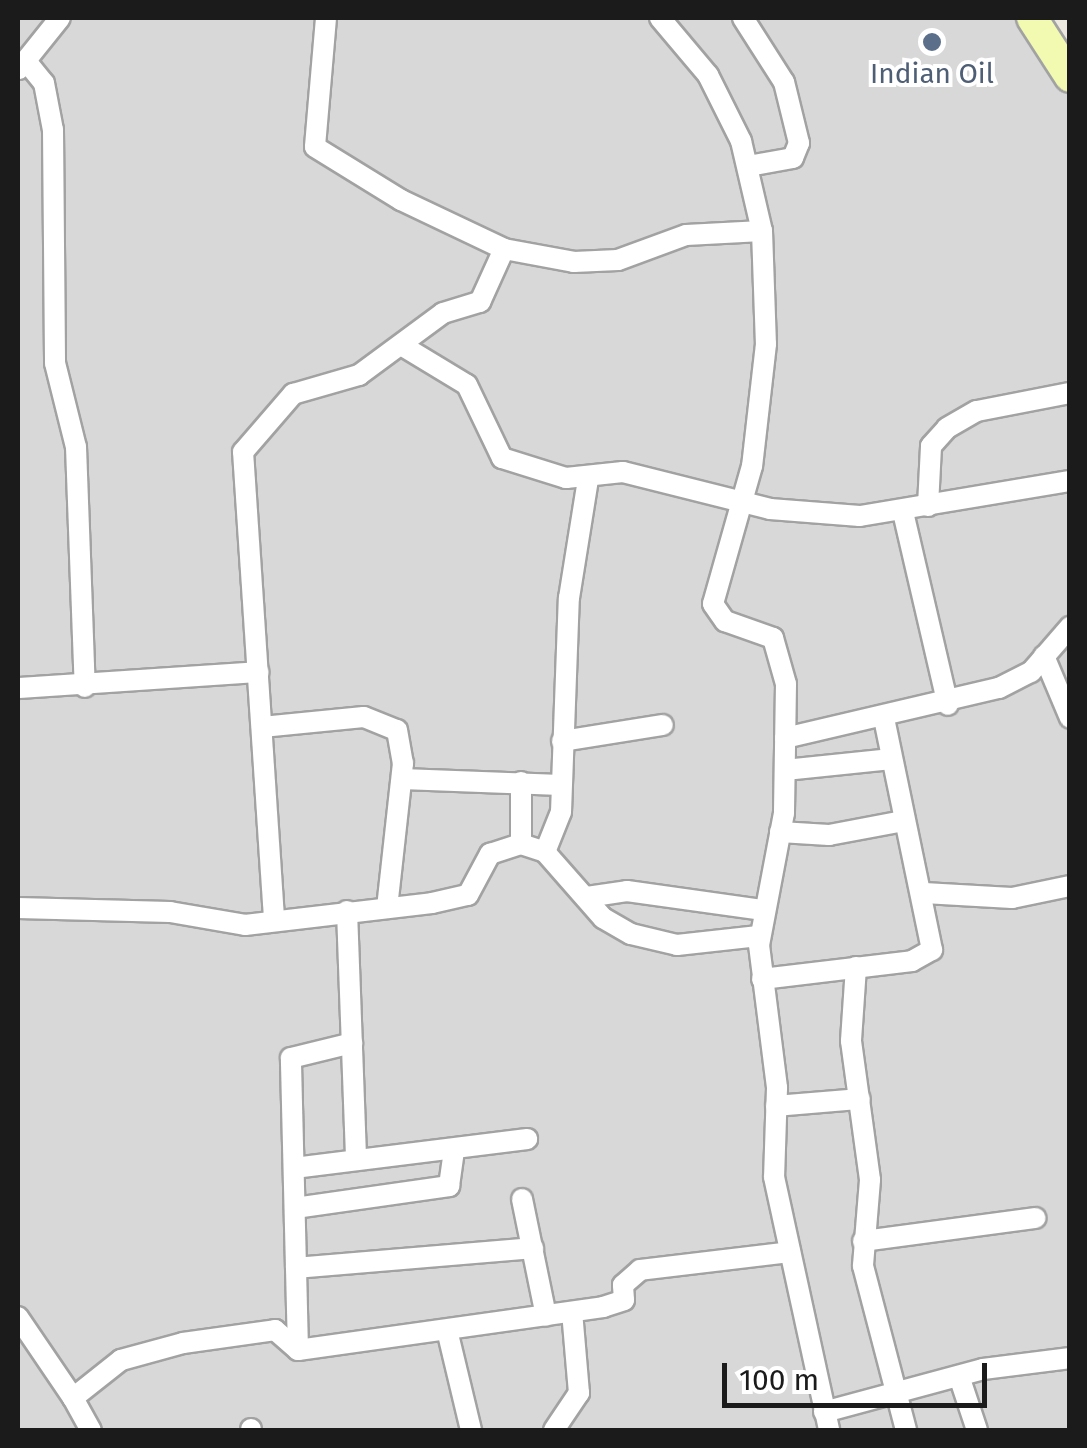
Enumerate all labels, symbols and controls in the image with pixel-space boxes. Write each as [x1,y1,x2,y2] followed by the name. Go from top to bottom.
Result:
[921,31,943,53] marker: Indian Oil
[870,57,994,91] place label: Indian Oil
[727,1343,992,1405] scale bar
[739,1362,819,1398] text: 100 m

